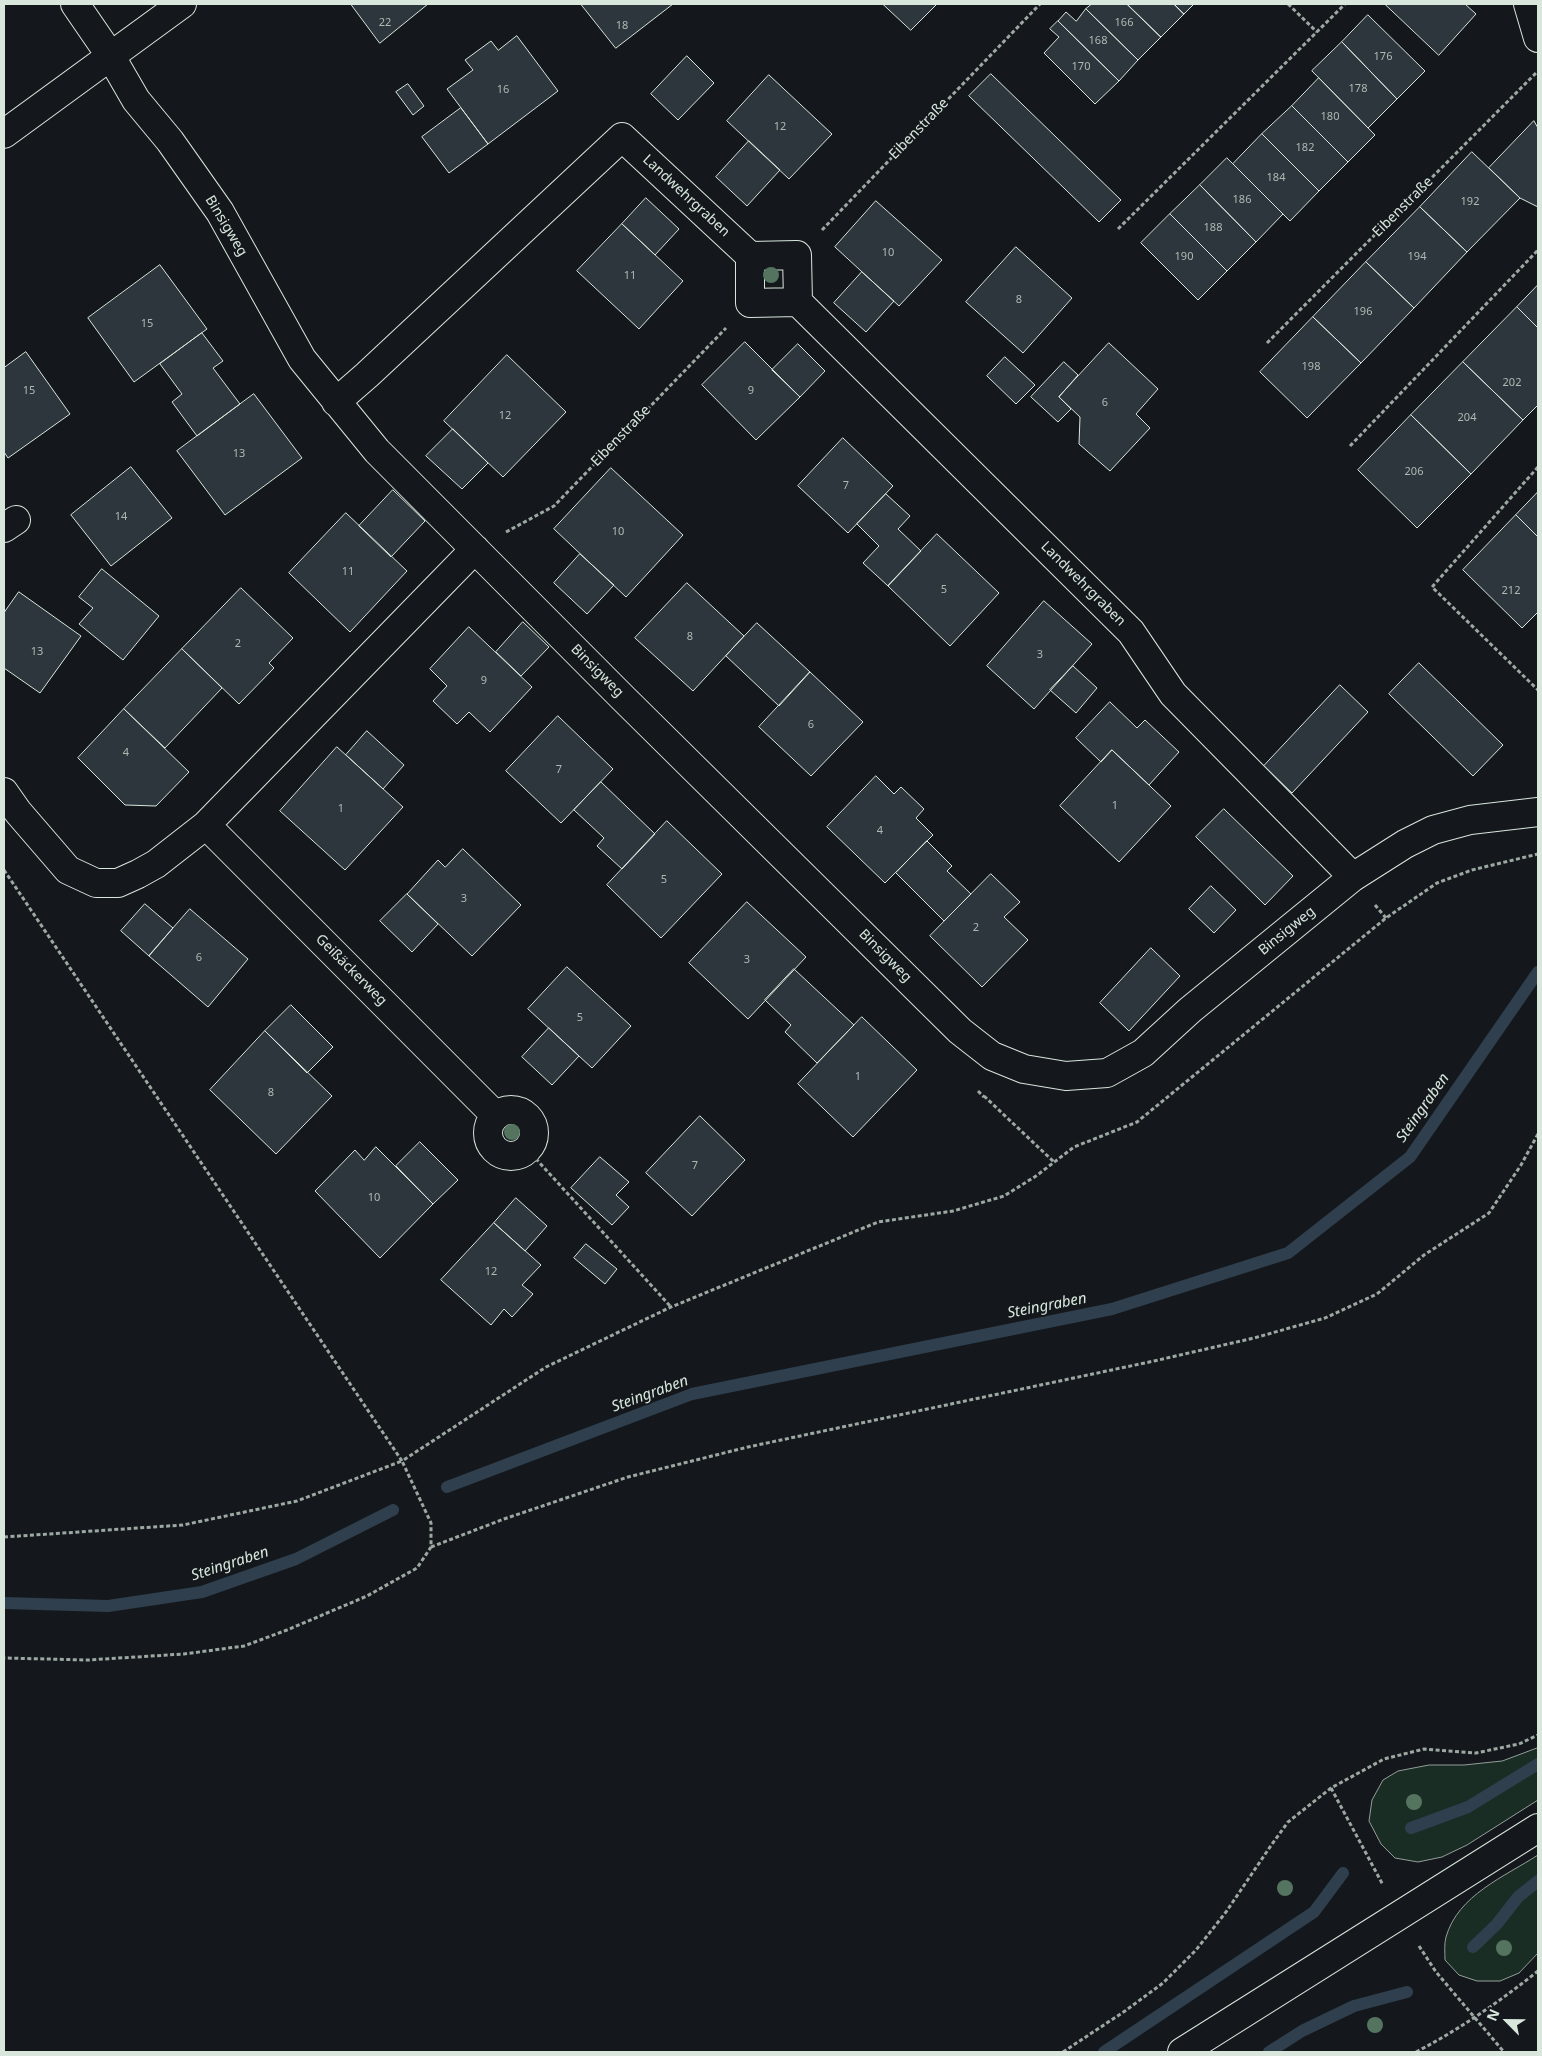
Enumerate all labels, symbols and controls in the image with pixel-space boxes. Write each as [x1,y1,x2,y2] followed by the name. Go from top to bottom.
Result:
[379,16,391,30] house number: 22
[1115,16,1133,30] house number: 166
[616,19,628,33] house number: 18
[1089,34,1107,48] house number: 168
[1374,50,1392,64] house number: 176
[1072,60,1090,74] house number: 170
[1349,82,1367,96] house number: 178
[497,83,509,97] house number: 16
[886,95,952,163] street label: Eibenstraße
[1321,110,1339,124] house number: 180
[774,120,786,134] house number: 12
[1296,141,1314,155] house number: 182
[639,151,733,241] street label: Landwehrgraben
[1267,171,1285,185] house number: 184
[1369,173,1437,241] street label: Eibenstraße
[201,193,251,259] street label: Binsigweg
[1233,193,1251,207] house number: 186
[1461,195,1479,209] house number: 192
[1204,221,1222,235] house number: 188
[882,246,894,260] house number: 10
[1175,250,1193,264] house number: 190
[1408,250,1426,264] house number: 194
[624,269,636,283] house number: 11
[1016,293,1022,307] house number: 8
[1354,305,1372,319] house number: 196
[141,317,153,331] house number: 15
[1302,360,1320,374] house number: 198
[1503,376,1521,390] house number: 202
[23,384,35,398] house number: 15
[748,384,754,398] house number: 9
[1102,396,1108,410] house number: 6
[588,402,654,470] street label: Eibenstraße
[499,409,511,423] house number: 12
[1458,411,1476,425] house number: 204
[233,447,245,461] house number: 13
[1405,465,1423,479] house number: 206
[843,479,849,493] house number: 7
[115,510,127,524] house number: 14
[612,525,624,539] house number: 10
[1037,538,1129,630] street label: Landwehrgraben
[342,565,354,579] house number: 11
[941,583,947,597] house number: 5
[1502,584,1520,598] house number: 212
[687,630,693,644] house number: 8
[235,637,241,651] house number: 2
[567,641,627,701] street label: Binsigweg
[31,645,43,659] house number: 13
[1037,648,1043,662] house number: 3
[481,674,487,688] house number: 9
[808,718,814,732] house number: 6
[123,746,129,760] house number: 4
[556,763,562,777] house number: 7
[1112,799,1118,813] house number: 1
[338,802,344,816] house number: 1
[877,824,883,838] house number: 4
[661,873,667,887] house number: 5
[461,892,467,906] house number: 3
[1255,903,1319,959] street label: Binsigweg
[973,921,979,935] house number: 2
[855,926,915,986] street label: Binsigweg
[312,931,390,1009] street label: Geißäckerweg
[196,951,202,965] house number: 6
[744,953,750,967] house number: 3
[577,1011,583,1025] house number: 5
[855,1070,861,1084] house number: 1
[1393,1070,1453,1146] water label: Steingraben
[268,1086,274,1100] house number: 8
[692,1159,698,1173] house number: 7
[368,1191,380,1205] house number: 10
[485,1265,497,1279] house number: 12
[1006,1290,1088,1322] water label: Steingraben
[609,1372,691,1416] water label: Steingraben
[189,1543,271,1585] water label: Steingraben
[1482,1996,1532,2046] north arrow
[1482,2006,1504,2024] text: N

